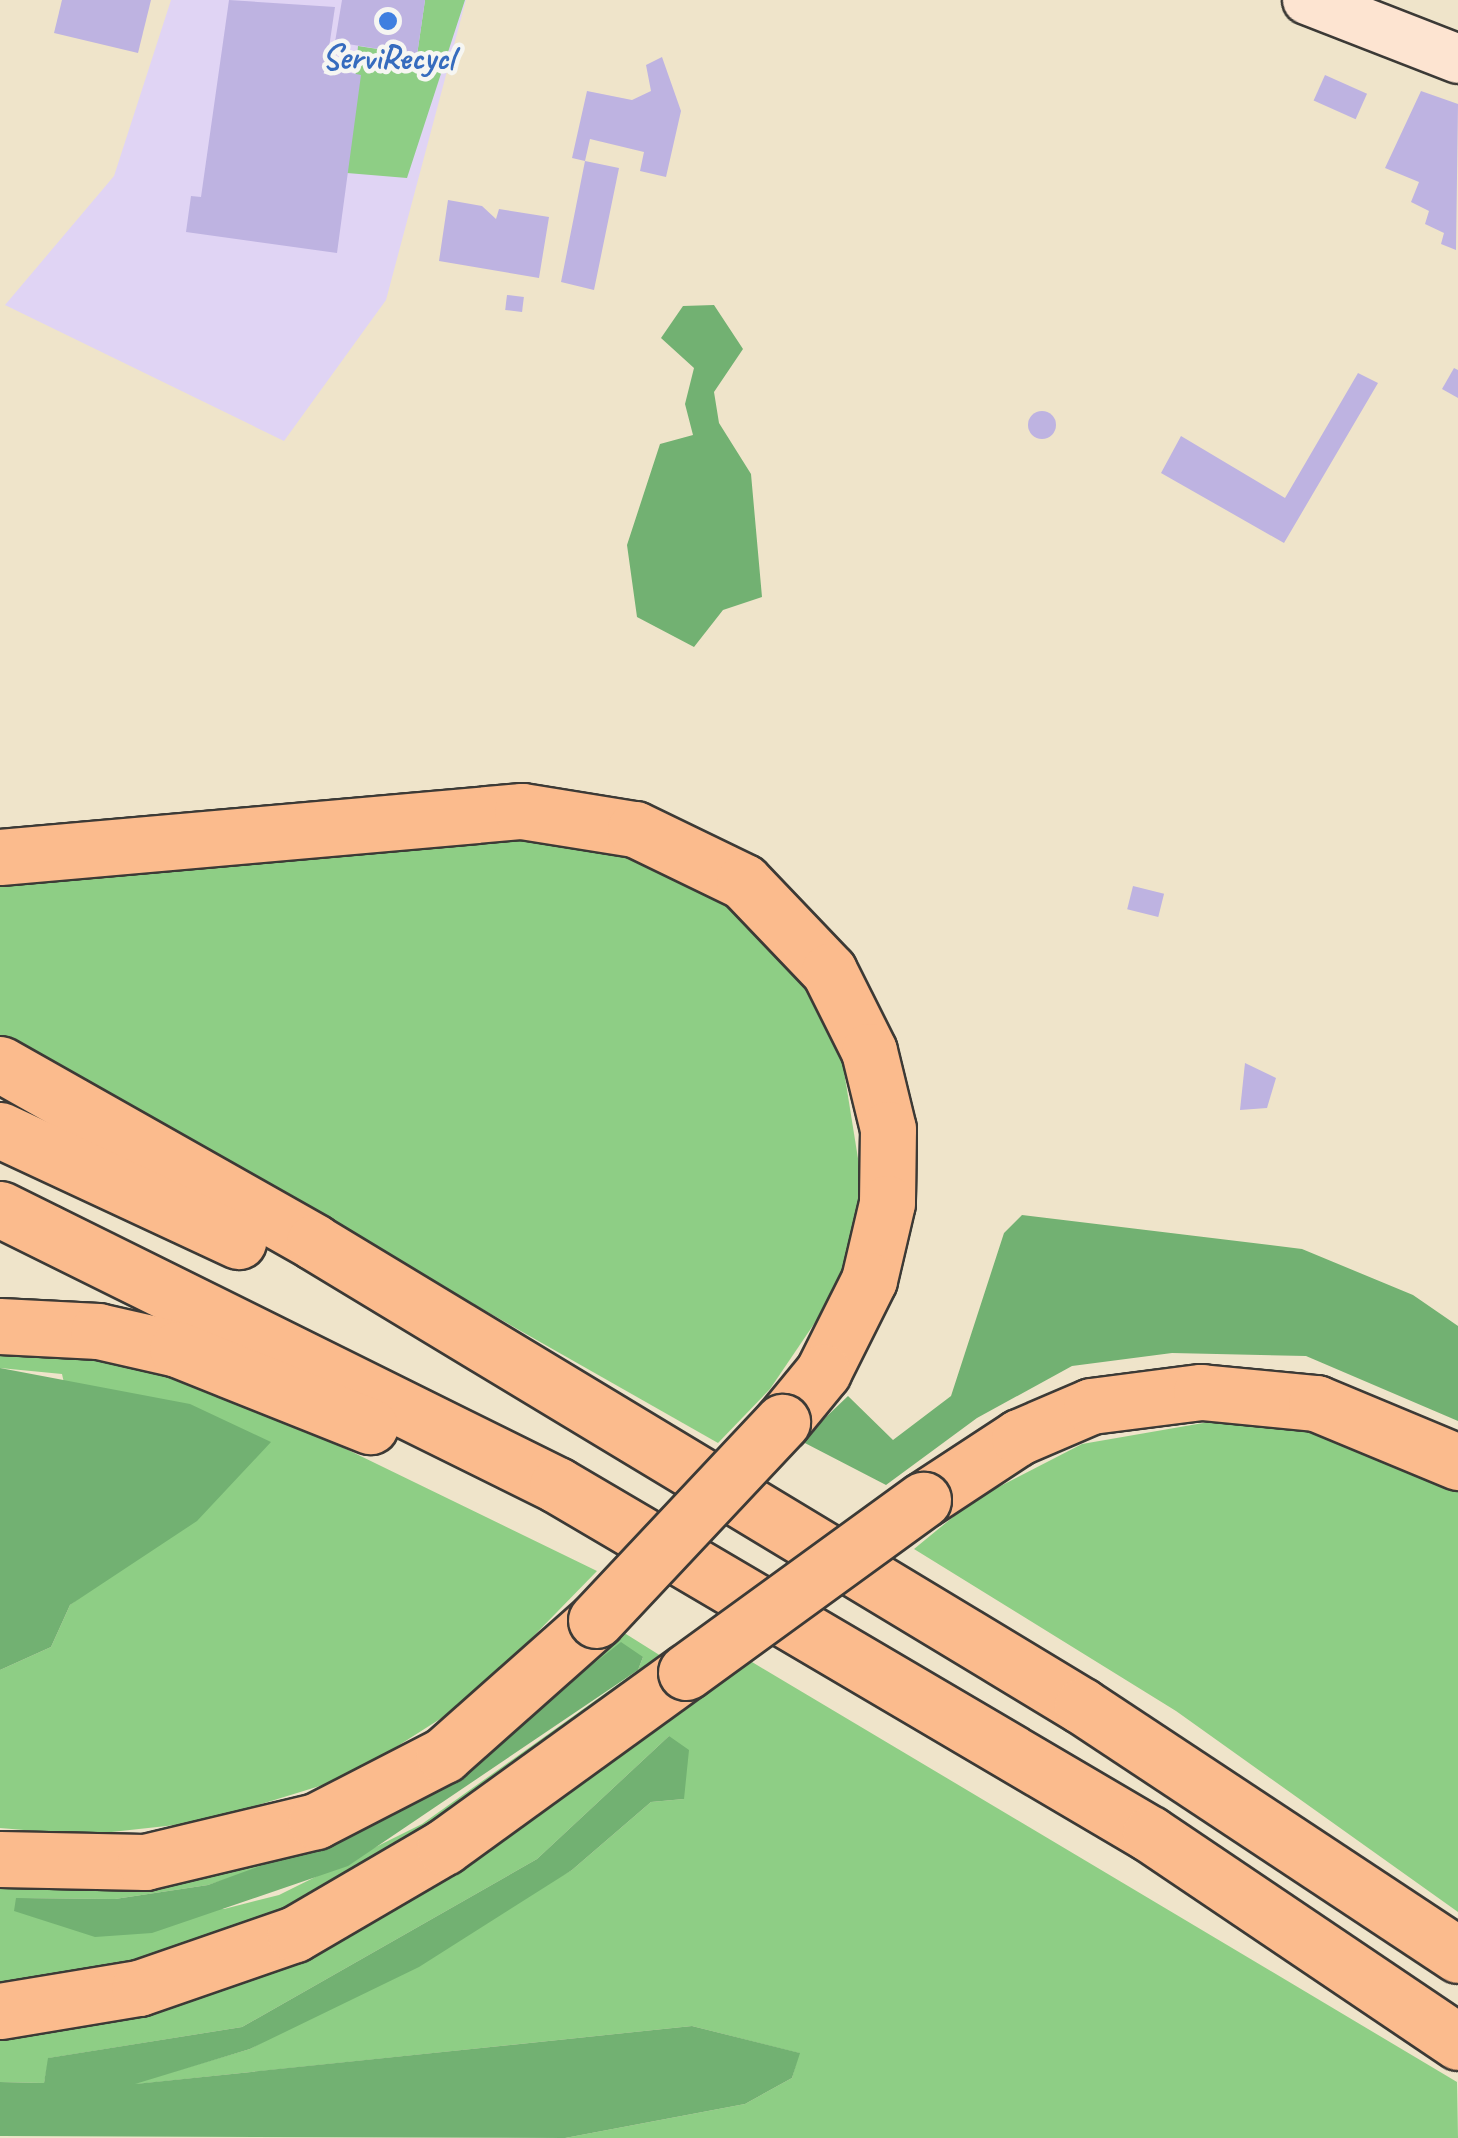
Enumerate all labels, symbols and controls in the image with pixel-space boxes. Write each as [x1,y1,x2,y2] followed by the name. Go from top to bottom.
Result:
[377,10,399,32] marker: ServiRecycl
[322,37,454,79] place label: ServiRecycl

